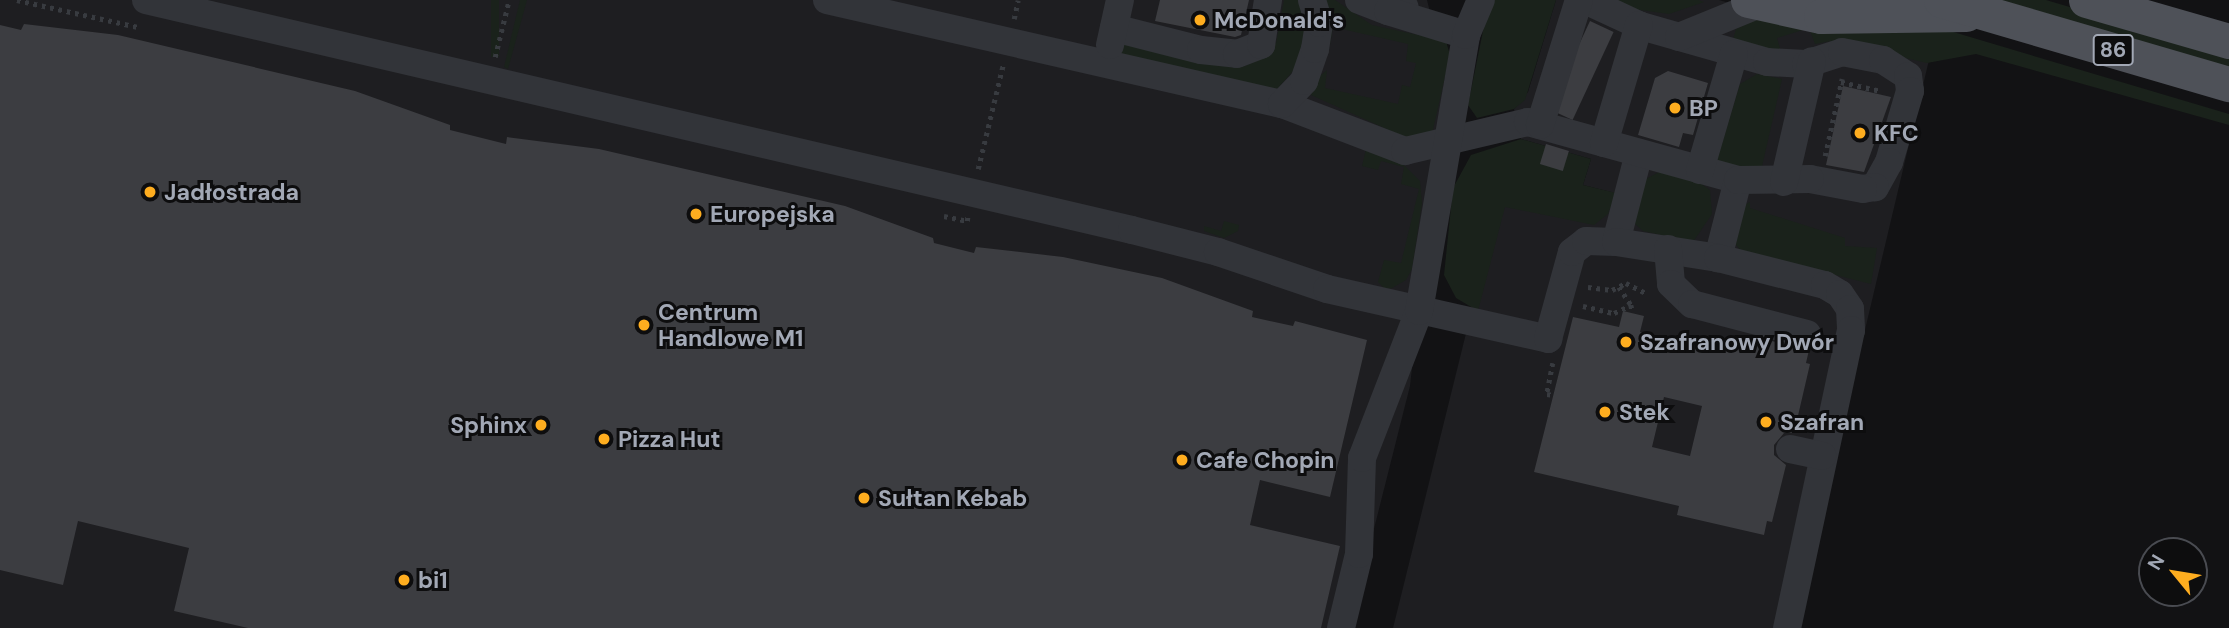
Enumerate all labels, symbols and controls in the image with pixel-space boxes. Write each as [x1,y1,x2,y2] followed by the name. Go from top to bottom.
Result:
[1214,6,1344,34] place label: McDonald's
[1192,12,1208,28] marker: McDonald's
[2092,32,2134,68] road number: 86
[1689,94,1718,122] place label: BP
[1667,100,1683,116] marker: BP
[1874,119,1919,147] place label: KFC
[1852,125,1868,141] marker: KFC
[164,178,299,206] place label: Jadłostrada
[142,184,158,200] marker: Jadłostrada
[710,200,835,228] place label: Europejska
[688,206,704,222] marker: Europejska
[658,298,803,352] place label: Centrum Handlowe M1
[636,317,652,333] marker: Centrum Handlowe M1
[1640,328,1834,356] place label: Szafranowy Dwór
[1618,334,1634,350] marker: Szafranowy Dwór
[1619,398,1670,426] place label: Stek
[1597,404,1613,420] marker: Stek
[1780,408,1864,436] place label: Szafran
[450,411,527,439] place label: Sphinx
[1758,414,1774,430] marker: Szafran
[533,417,549,433] marker: Sphinx
[618,425,720,453] place label: Pizza Hut
[596,431,612,447] marker: Pizza Hut
[1196,446,1335,474] place label: Cafe Chopin
[1174,452,1190,468] marker: Cafe Chopin
[878,484,1027,512] place label: Sułtan Kebab
[856,490,872,506] marker: Sułtan Kebab
[2138,537,2208,607] north arrow
[2142,550,2170,575] text: N
[418,566,448,594] place label: bi1
[396,572,412,588] marker: bi1

